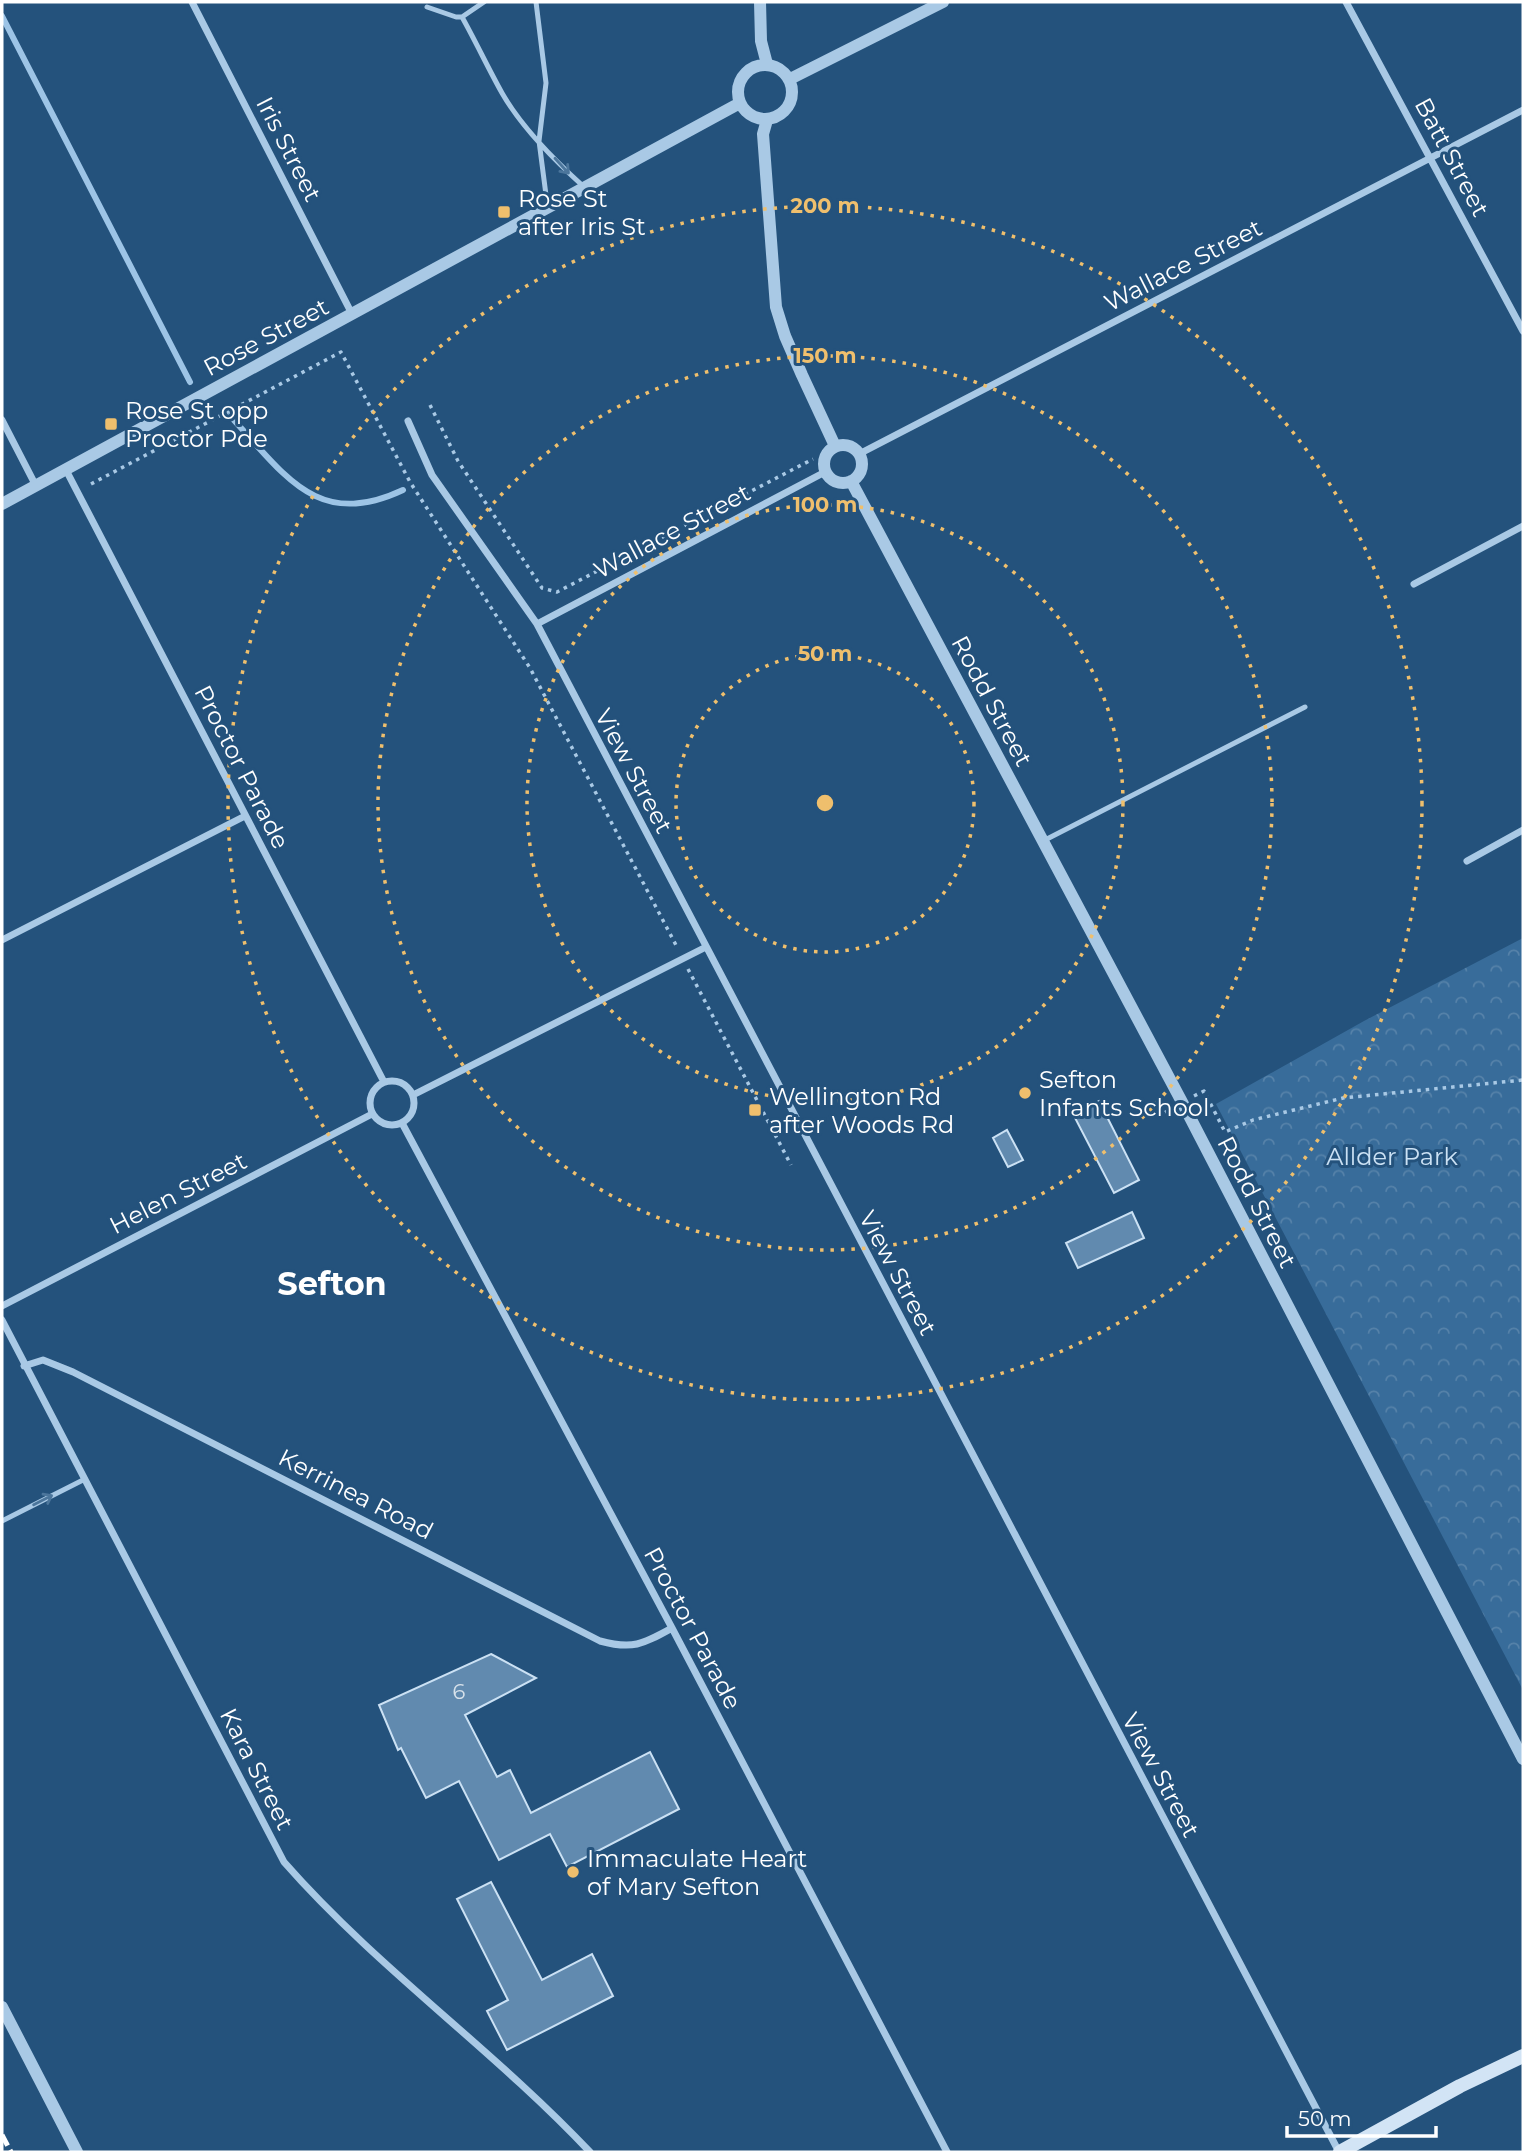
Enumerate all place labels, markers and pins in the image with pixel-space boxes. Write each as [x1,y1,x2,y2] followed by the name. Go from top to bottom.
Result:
[518,184,646,241] place label: Rose St after Iris St
[496,204,512,220] marker: Rose St after Iris St
[125,396,268,453] place label: Rose St opp Proctor Pde
[103,416,119,432] marker: Rose St opp Proctor Pde
[813,791,837,815] centre of rings
[1039,1065,1209,1122] place label: Sefton Infants School
[769,1082,954,1139] place label: Wellington Rd after Woods Rd
[1017,1085,1033,1101] marker: Sefton Infants School
[747,1102,763,1118] marker: Wellington Rd after Woods Rd
[587,1844,807,1901] place label: Immaculate Heart of Mary Sefton
[565,1864,581,1880] marker: Immaculate Heart of Mary Sefton

